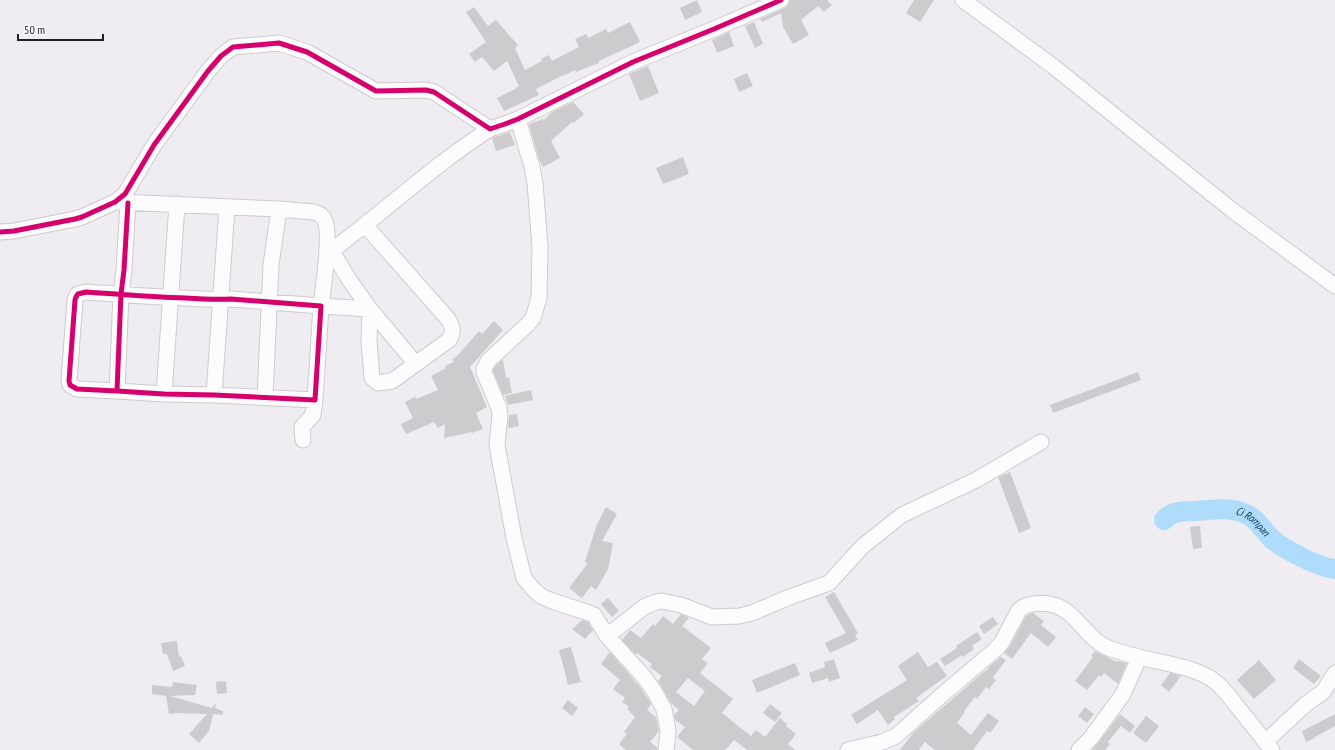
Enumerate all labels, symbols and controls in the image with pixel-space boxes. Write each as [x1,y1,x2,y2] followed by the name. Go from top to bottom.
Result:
[18,16,103,42] scale bar
[24,22,45,37] text: 50 m
[1234,504,1274,540] water label: Ci Rompan

